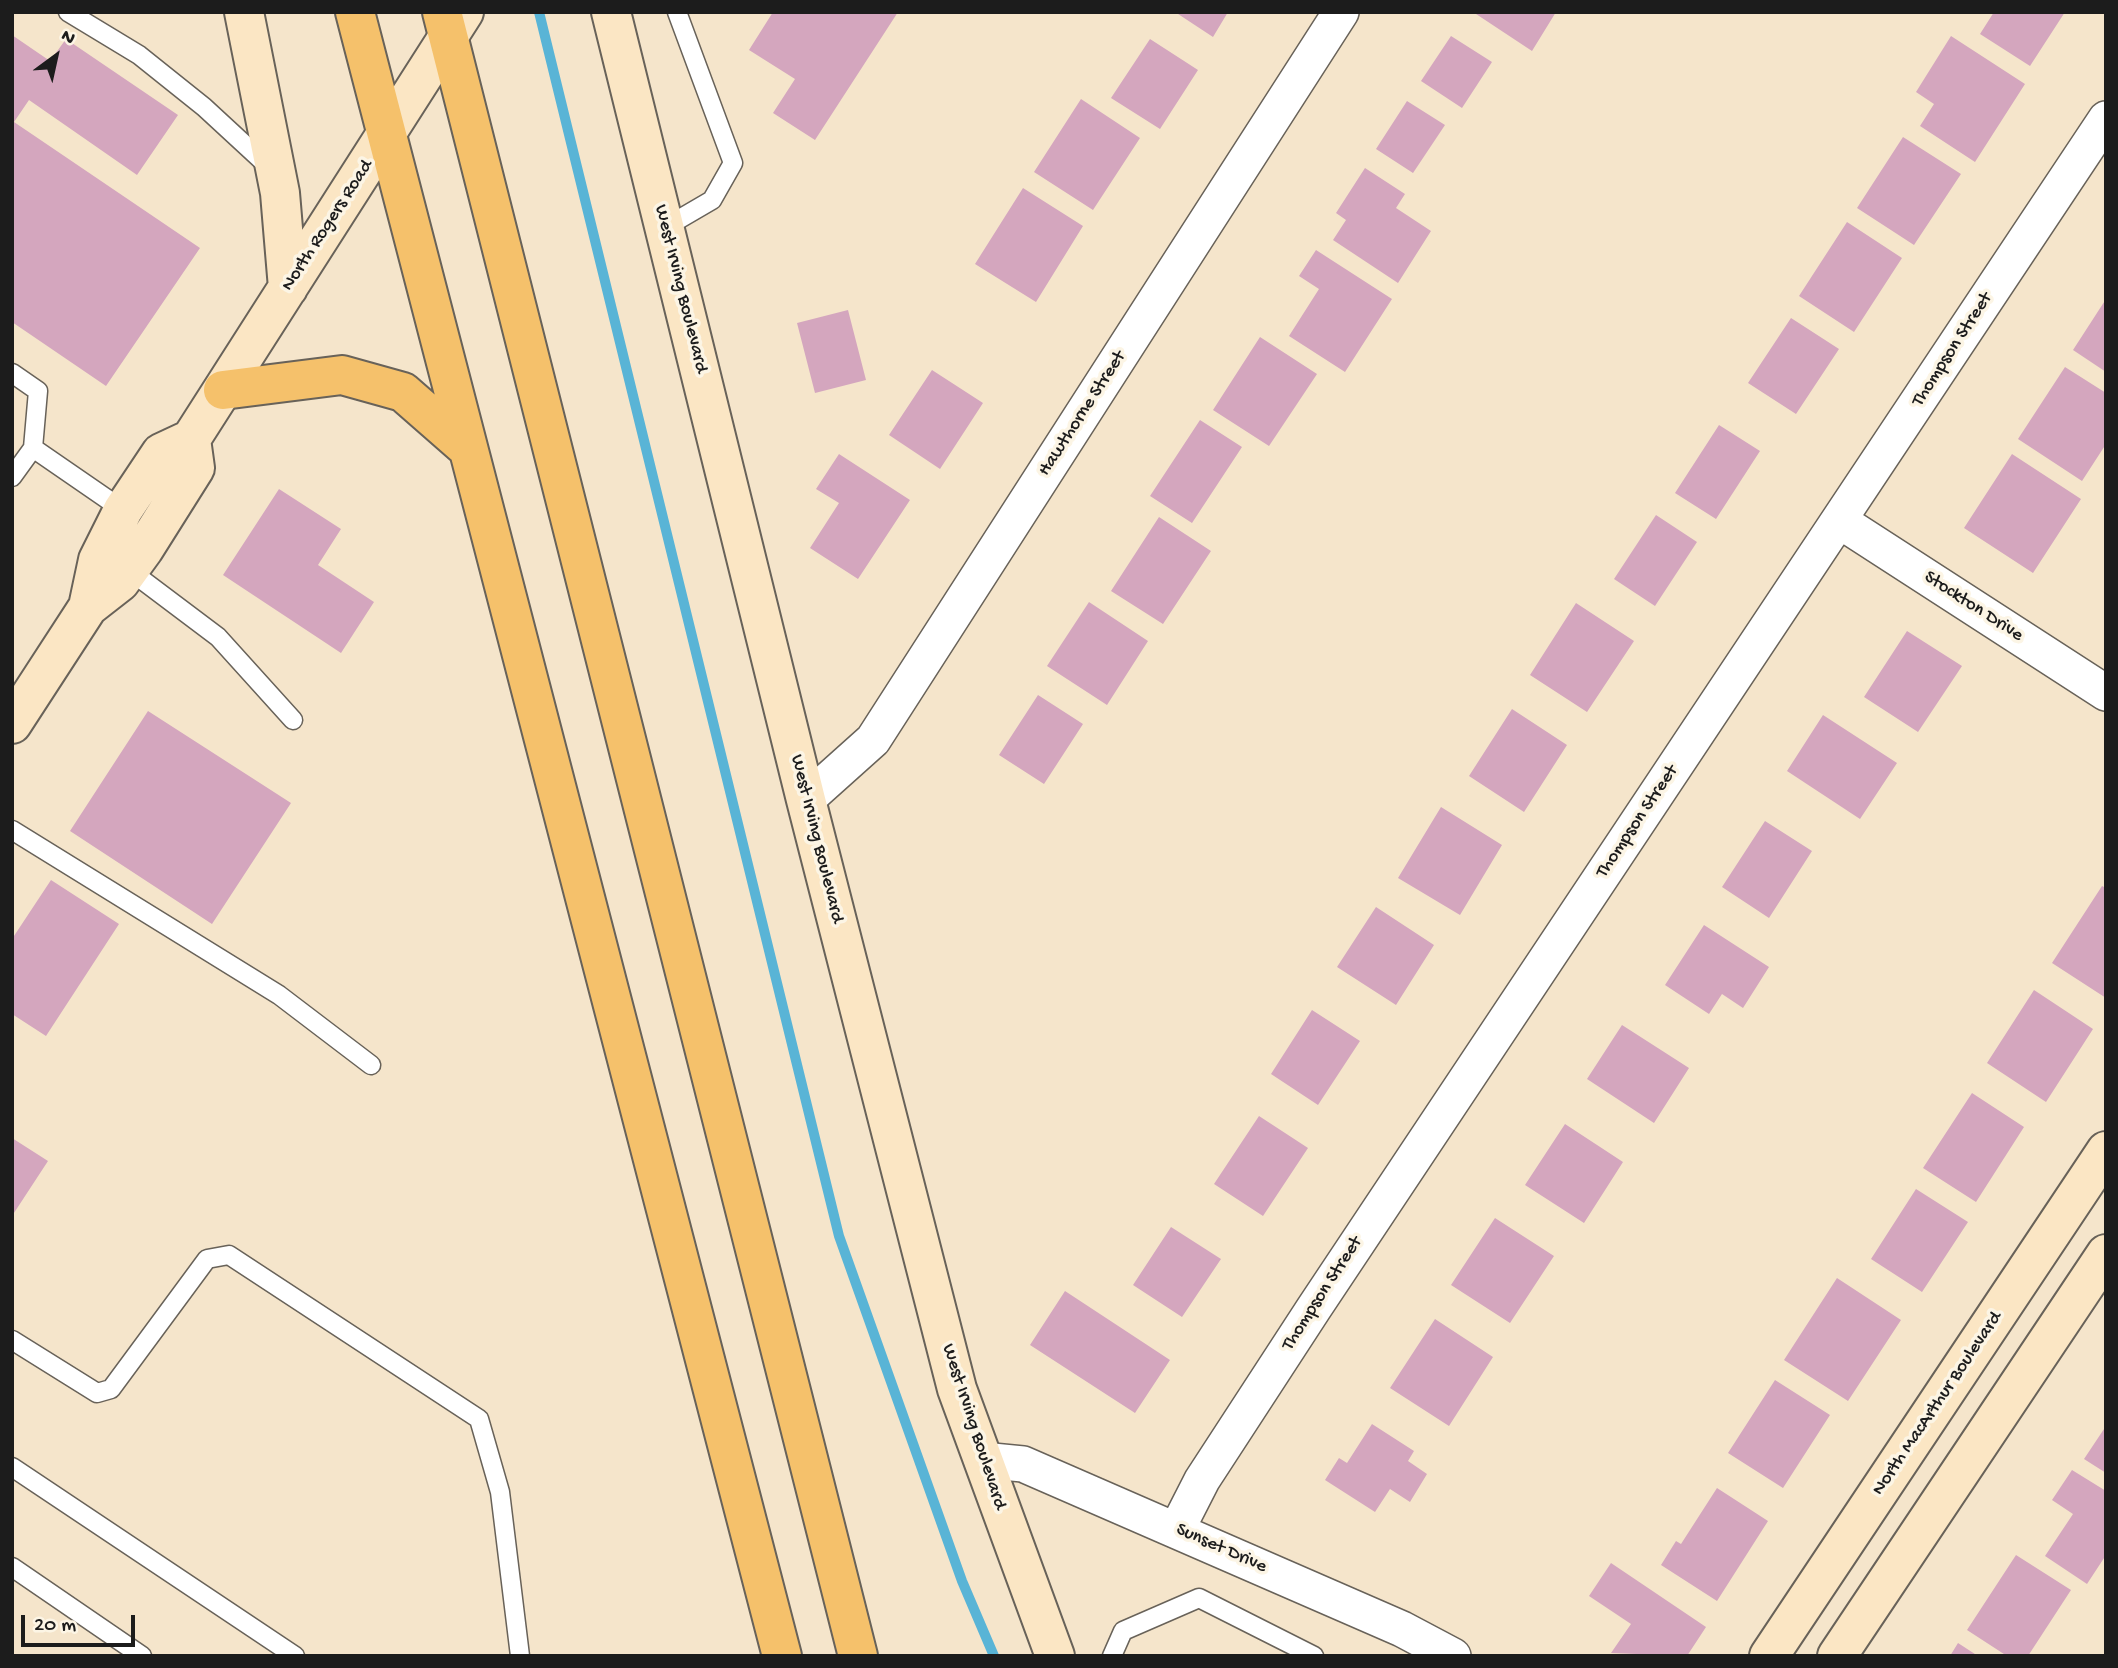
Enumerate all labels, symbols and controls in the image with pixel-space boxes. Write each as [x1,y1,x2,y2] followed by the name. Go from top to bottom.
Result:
[21,21,91,91] north arrow
[56,25,79,51] text: N
[277,156,379,296] street label: North Rogers Road
[648,203,712,375] street label: West Irving Boulevard
[1908,289,1998,411] street label: Thompson Street
[1034,347,1132,481] street label: Hawthorne Street
[1919,566,2027,648] street label: Stockton Drive
[784,753,848,925] street label: West Irving Boulevard
[1592,761,1684,883] street label: Thompson Street
[1278,1233,1368,1355] street label: Thompson Street
[1868,1308,2008,1500] street label: North MacArthur Boulevard
[935,1341,1011,1513] street label: West Irving Boulevard
[1172,1519,1270,1579] street label: Sunset Drive
[24,1602,138,1646] scale bar
[34,1614,76,1639] text: 20 m

